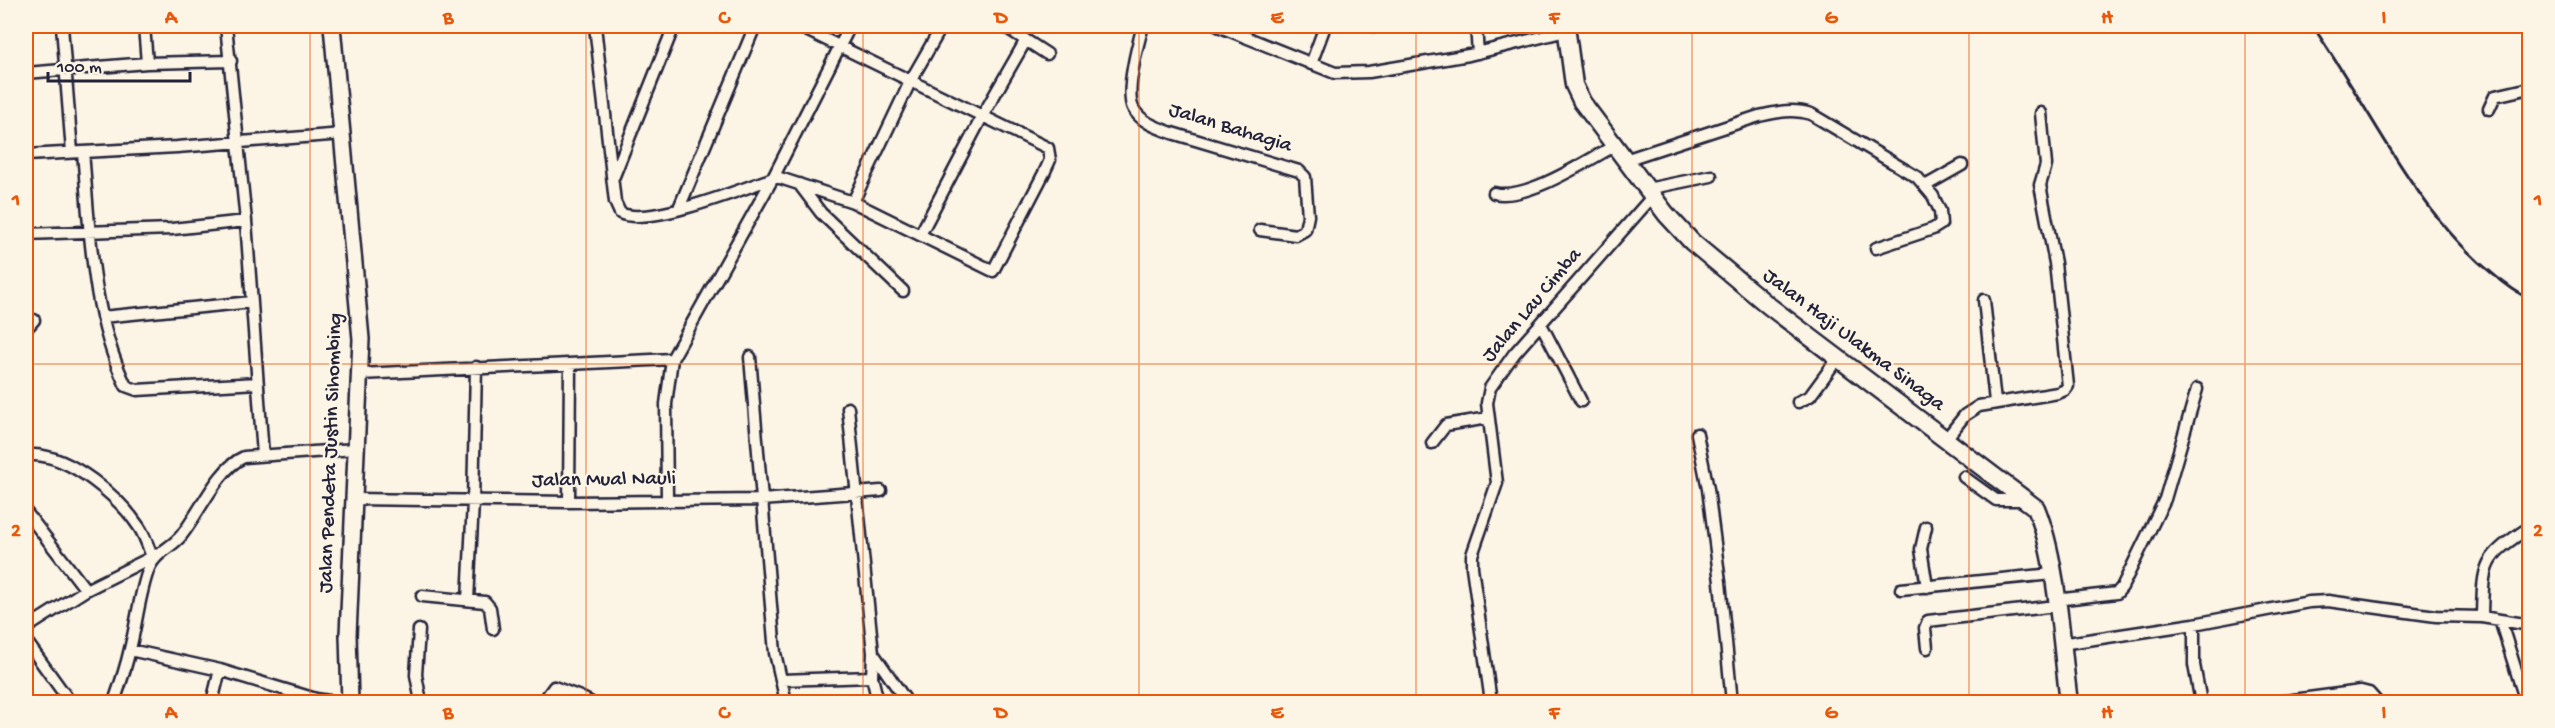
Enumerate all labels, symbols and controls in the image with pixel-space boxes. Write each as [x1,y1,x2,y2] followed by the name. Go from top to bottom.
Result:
[164,8,179,31] text: A
[442,8,454,31] text: B
[718,8,732,31] text: C
[992,8,1008,31] text: D
[1271,8,1285,31] text: E
[1548,8,1561,31] text: F
[1825,8,1839,31] text: G
[2101,8,2113,31] text: H
[2382,8,2387,31] text: I
[48,45,190,83] scale bar
[56,58,102,79] text: 100 m
[1165,98,1296,160] street label: Jalan Bahagia
[11,190,20,213] text: 1
[2533,190,2542,213] text: 1
[1478,243,1589,368] street label: Jalan Lau Cimba
[1757,264,1950,419] street label: Jalan Haji Ulakma Sinaga
[315,312,349,594] street label: Jalan Pendeta Justin Sihombing
[532,467,676,495] street label: Jalan Mual Nauli
[11,521,21,544] text: 2
[2533,521,2543,544] text: 2
[164,703,179,726] text: A
[442,703,454,726] text: B
[718,703,732,726] text: C
[992,703,1008,726] text: D
[1271,703,1285,726] text: E
[1548,703,1561,726] text: F
[1825,703,1839,726] text: G
[2101,703,2113,726] text: H
[2382,703,2387,726] text: I

